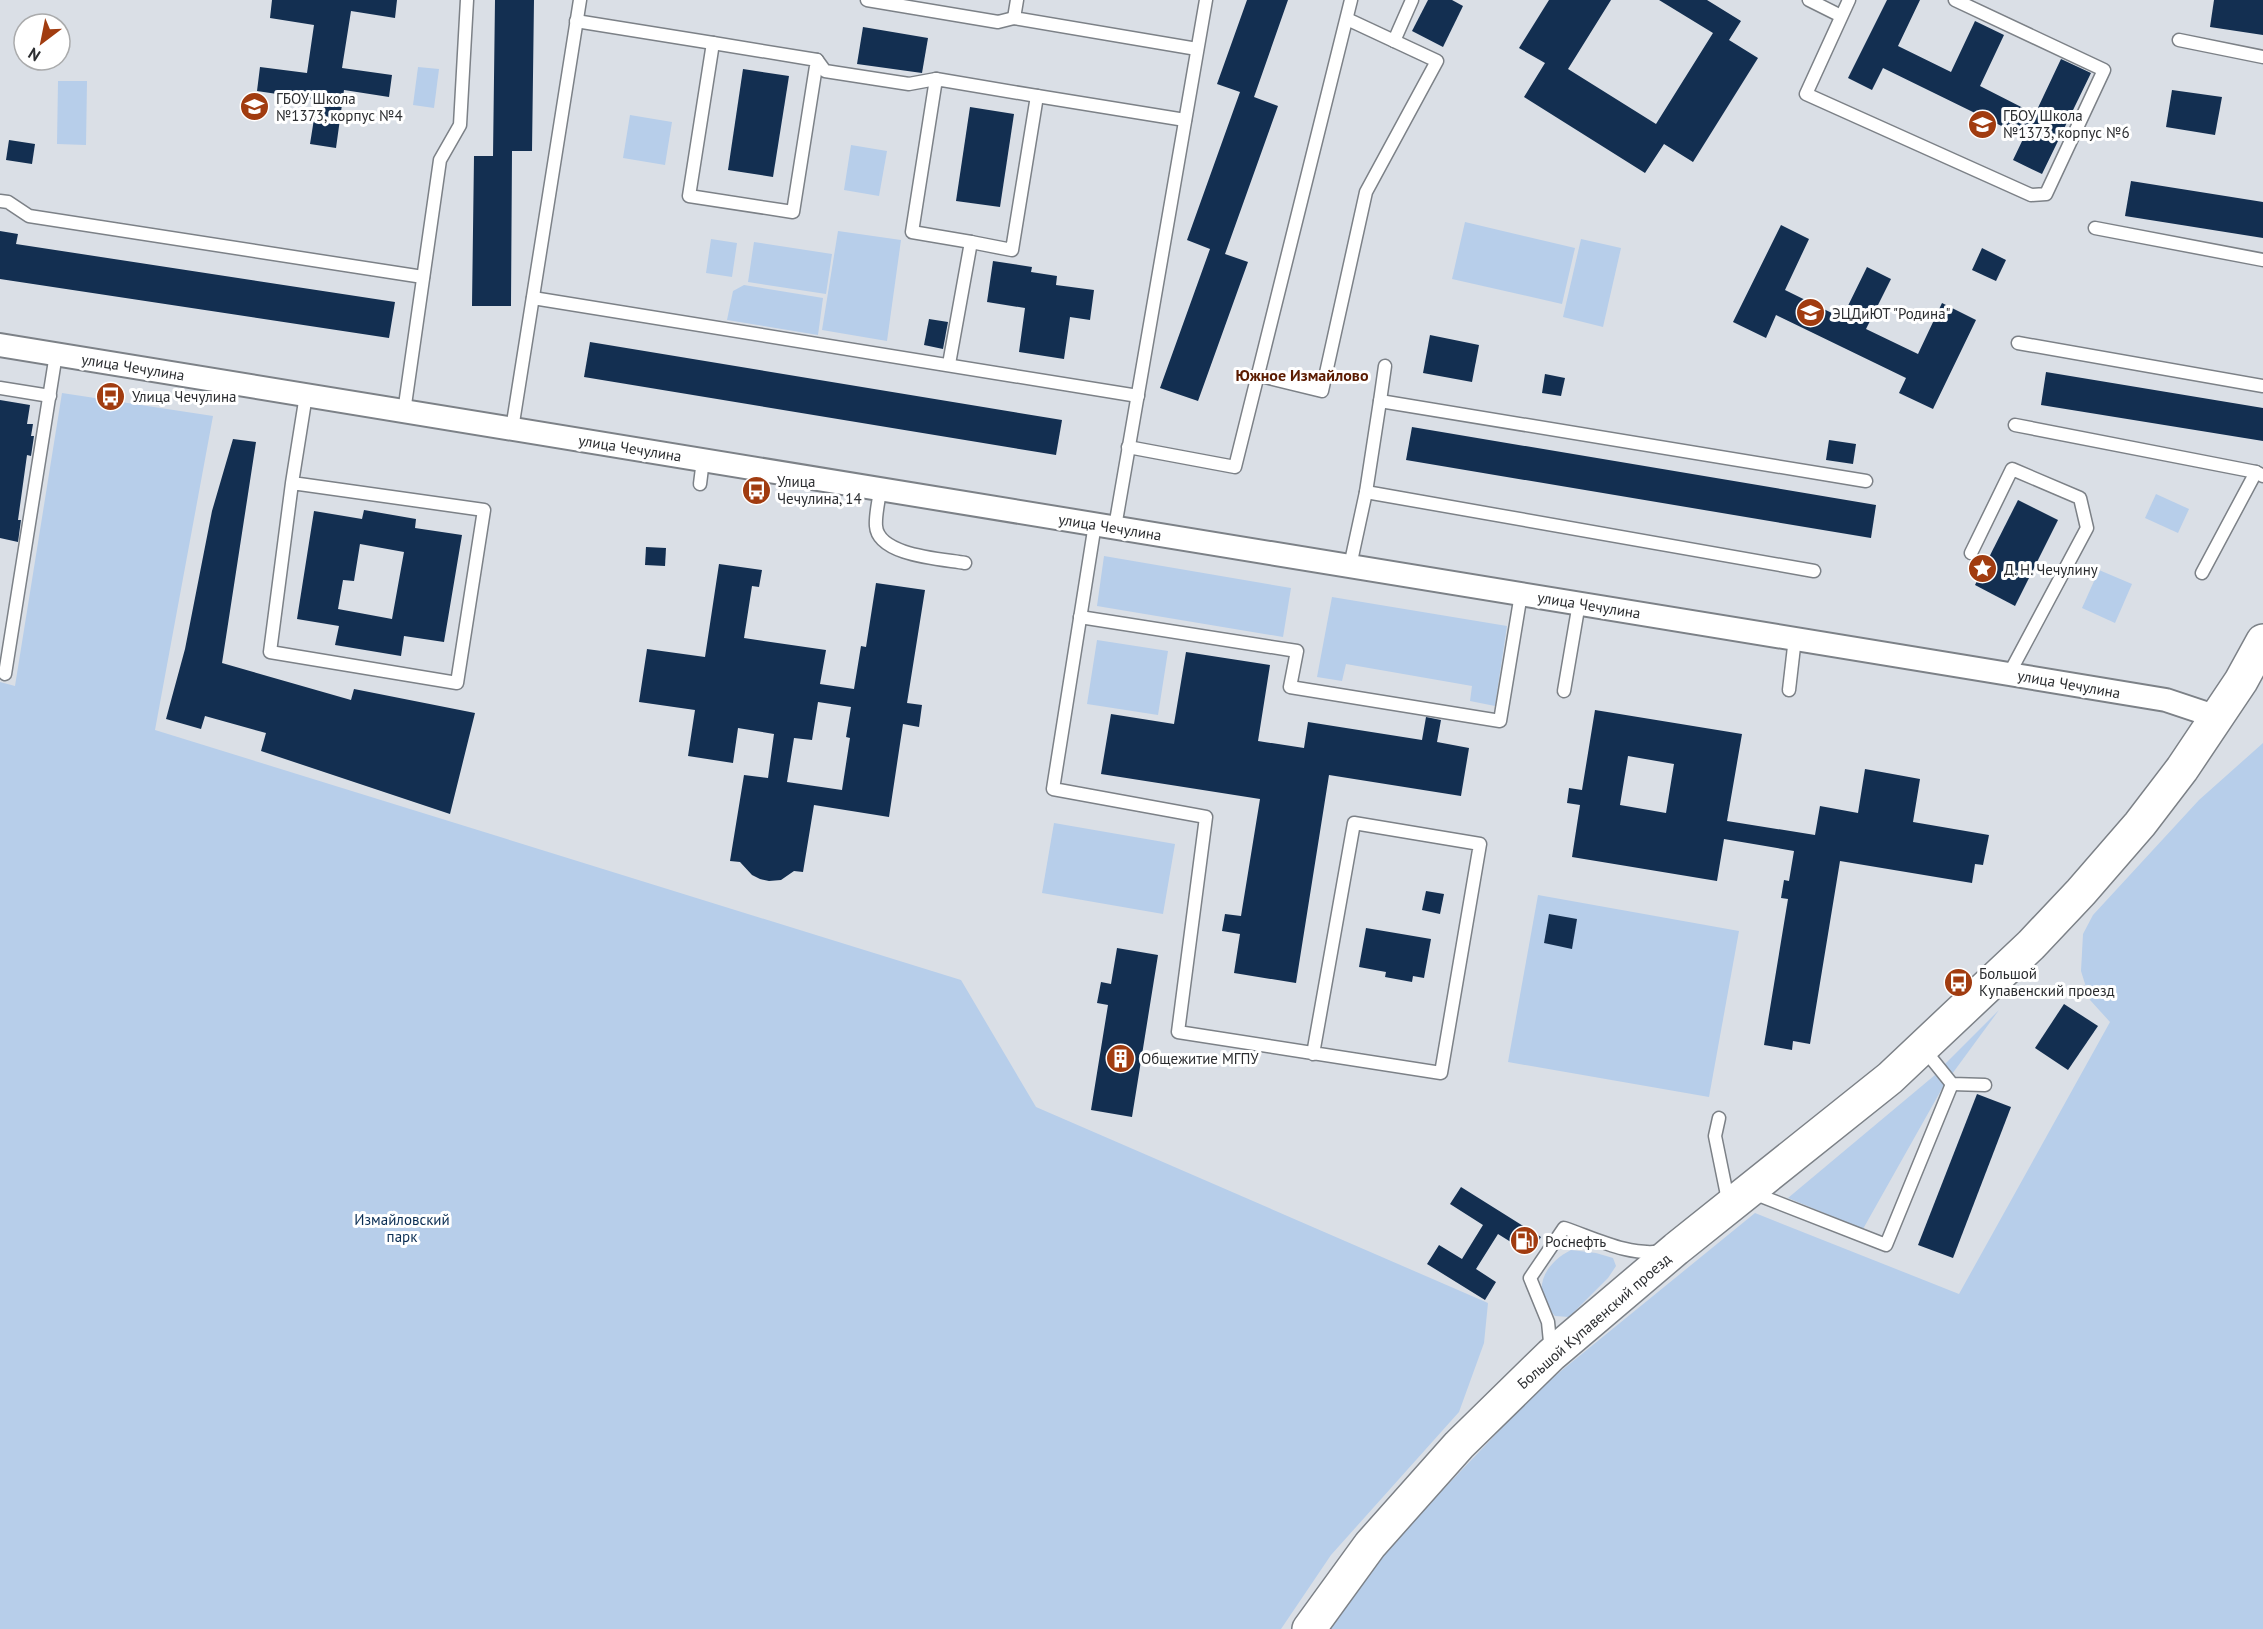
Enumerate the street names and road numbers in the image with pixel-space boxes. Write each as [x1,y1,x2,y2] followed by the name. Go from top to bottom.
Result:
[80,349,186,385] street label: улица Чечулина
[577,430,683,466] street label: улица Чечулина
[1057,509,1163,545] street label: улица Чечулина
[1536,587,1642,623] street label: улица Чечулина
[2016,666,2122,702] street label: улица Чечулина
[1513,1249,1675,1393] street label: Большой Купавенский проезд

